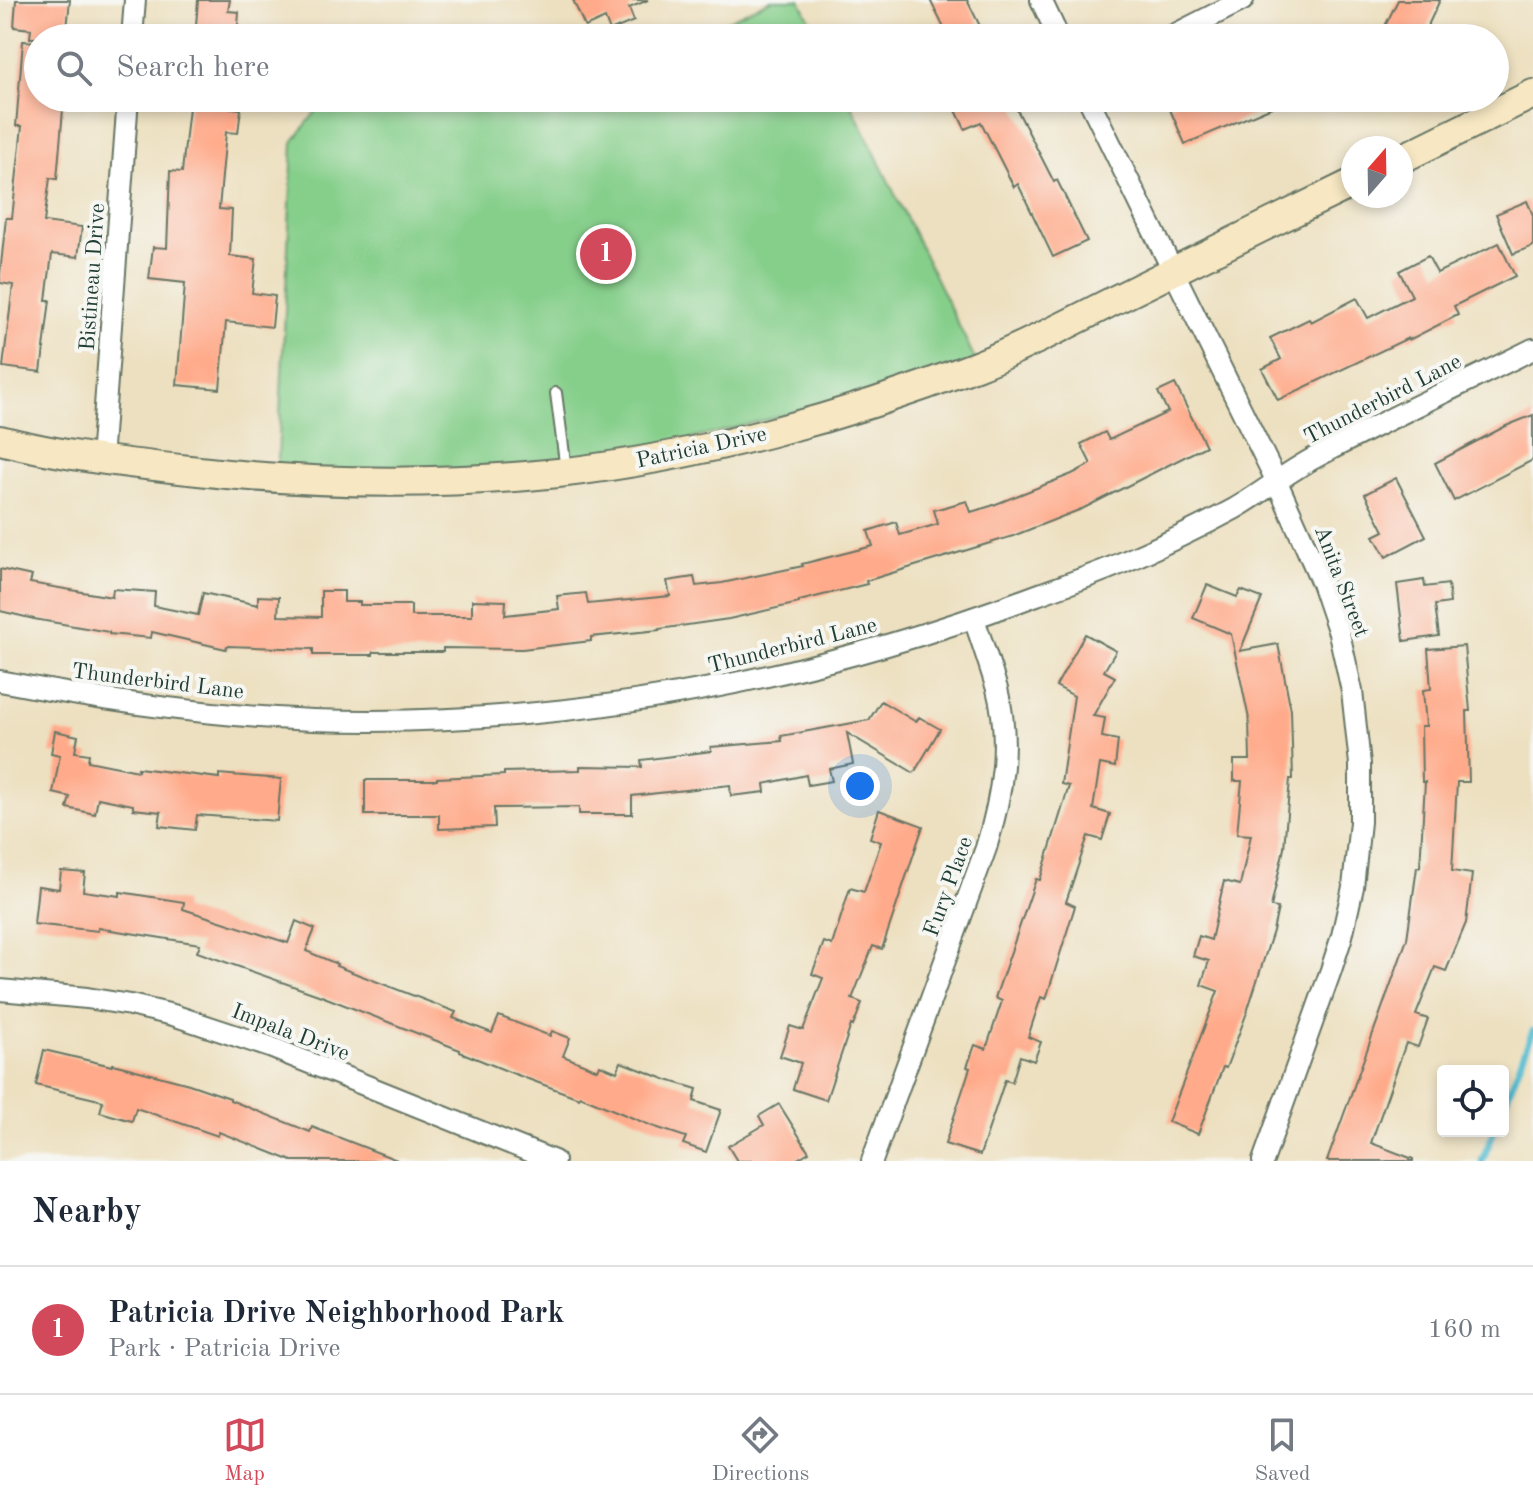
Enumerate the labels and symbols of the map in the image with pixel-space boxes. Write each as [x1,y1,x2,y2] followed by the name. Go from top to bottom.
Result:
[1341,136,1413,208] north arrow
[77,203,109,352] street label: Bistineau Drive
[580,224,632,284] pin: 1
[1301,351,1465,449] street label: Thunderbird Lane
[634,423,769,473] street label: Patricia Drive
[1310,523,1372,641] street label: Anita Street
[706,614,879,678] street label: Thunderbird Lane
[70,661,245,703] street label: Thunderbird Lane
[840,766,880,806] your location
[921,834,977,940] street label: Fury Place
[228,1000,352,1065] street label: Impala Drive

